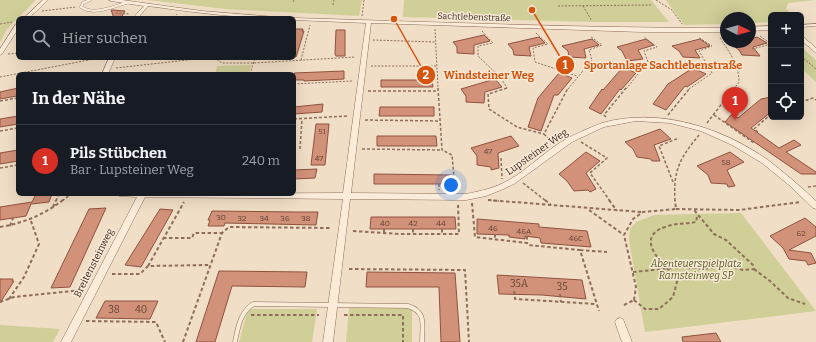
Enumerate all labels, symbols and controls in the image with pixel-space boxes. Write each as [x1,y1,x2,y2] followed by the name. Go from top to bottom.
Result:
[437,11,511,23] street label: Sachtlebenstraße
[720,12,756,48] north arrow
[768,12,804,120] map controls
[768,12,804,48] button: +
[16,16,296,60] search box
[30,27,52,49] icon: search
[62,29,147,47] text: Hier suchen
[768,48,804,84] button: −
[555,53,750,76] callout: Sportanlage Sachtlebenstraße
[562,58,568,72] text: 1
[584,59,742,72] text: Sportanlage Sachtlebenstraße
[416,63,542,86] callout: Windsteiner Weg
[423,68,430,82] text: 2
[444,69,535,82] text: Windsteiner Weg
[768,84,804,120] button: locate
[722,87,748,120] pin: 1
[32,88,125,109] text: In der Nähe
[504,126,571,178] street label: Lupsteiner Weg
[318,127,326,136] house number: 51
[70,144,167,162] text: Pils Stübchen
[484,147,492,156] house number: 47
[42,153,48,168] text: 1
[242,153,280,168] text: 240 m
[315,154,323,163] house number: 47
[721,158,731,167] house number: 58
[70,162,194,177] text: Bar · Lupsteiner Weg
[441,175,461,195] your location
[216,213,226,222] house number: 30
[238,214,246,223] house number: 32
[259,214,269,223] house number: 34
[280,214,290,223] house number: 36
[301,214,311,223] house number: 38
[380,219,390,228] house number: 40
[408,219,418,228] house number: 42
[436,219,446,228] house number: 44
[488,224,498,233] house number: 46
[71,226,117,300] street label: Breitensteinweg
[516,227,532,236] house number: 46A
[797,229,805,238] house number: 62
[569,234,583,243] house number: 46C
[650,258,742,282] park label: Abenteuerspielplatz Ramsteinweg SP
[510,278,529,290] house number: 35A
[556,281,568,293] house number: 35
[108,304,120,316] house number: 38
[135,304,147,316] house number: 40

